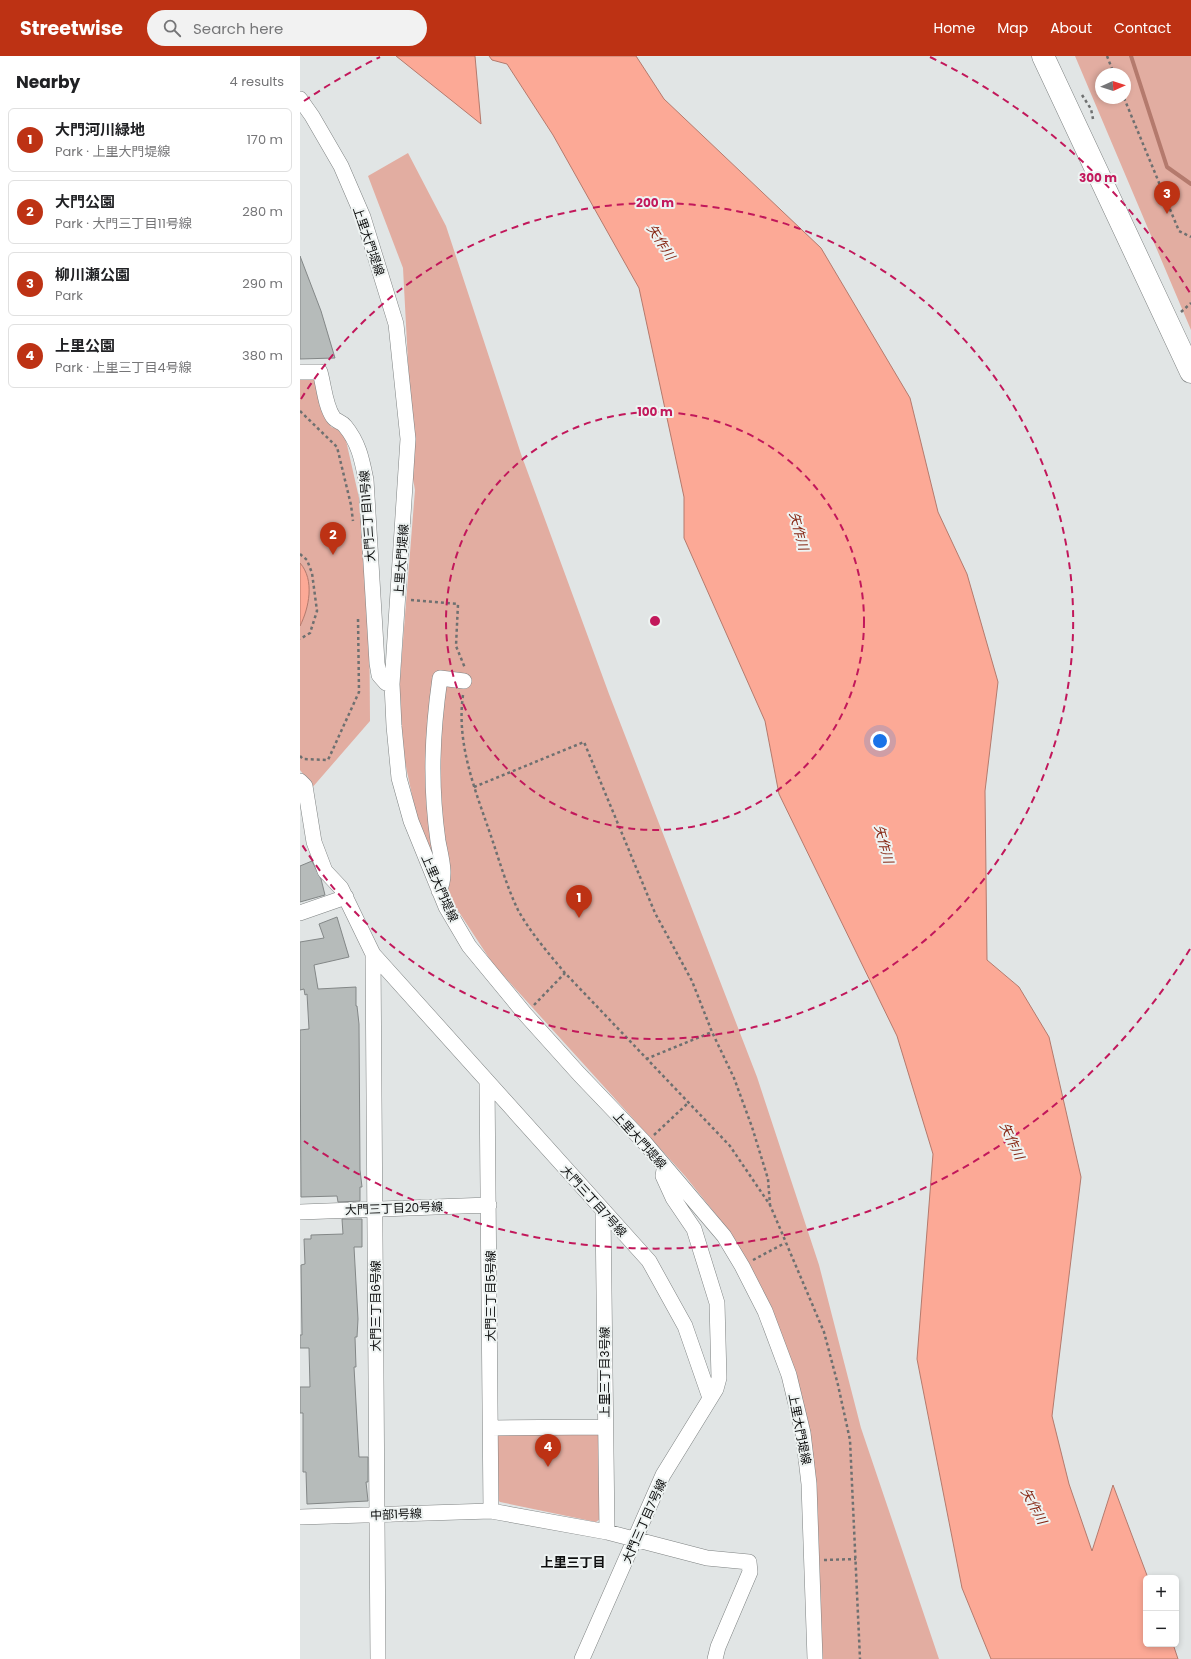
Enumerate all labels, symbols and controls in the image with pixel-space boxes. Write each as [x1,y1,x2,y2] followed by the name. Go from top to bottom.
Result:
[147,10,427,46] search box
[20,15,123,42] text: Streetwise
[161,17,183,39] icon: search
[193,18,283,39] text: Search here
[933,18,975,38] text: Home
[997,18,1028,38] text: Map
[1050,18,1092,38] text: About
[1114,18,1171,38] text: Contact
[1095,68,1131,104] north arrow
[16,70,80,94] text: Nearby
[230,72,284,91] text: 4 results
[55,119,145,140] text: 大門河川緑地
[28,130,32,149] text: 1
[247,130,283,149] text: 170 m
[55,142,171,161] text: Park · 上里大門堤線
[1079,169,1117,186] text: 300 m
[1154,181,1180,214] pin: 3
[55,191,115,212] text: 大門公園
[636,194,674,211] text: 200 m
[26,202,34,221] text: 2
[242,202,283,221] text: 280 m
[349,204,389,278] street label: 上里大門堤線
[55,214,192,233] text: Park · 大門三丁目11号線
[642,220,681,265] water label: 矢作川
[55,264,130,285] text: 柳川瀬公園
[26,274,34,293] text: 3
[242,274,283,293] text: 290 m
[55,286,83,305] text: Park
[55,335,115,356] text: 上里公園
[26,346,34,365] text: 4
[242,346,283,365] text: 380 m
[55,358,192,377] text: Park · 上里三丁目4号線
[637,403,673,420] text: 100 m
[355,470,379,562] street label: 大門三丁目11号線
[785,510,814,554] water label: 矢作川
[320,522,346,555] pin: 2
[390,523,412,597] street label: 上里大門堤線
[648,614,662,628] centre of rings
[870,731,890,751] your location
[870,823,899,867] water label: 矢作川
[418,852,462,924] street label: 上里大門堤線
[566,885,592,918] pin: 1
[610,1108,670,1172] street label: 上里大門堤線
[995,1119,1030,1164] water label: 矢作川
[557,1162,631,1240] street label: 大門三丁目7号線
[345,1198,443,1218] street label: 大門三丁目20号線
[482,1250,499,1342] street label: 大門三丁目5号線
[367,1260,384,1352] street label: 大門三丁目6号線
[596,1326,613,1418] street label: 上里三丁目3号線
[785,1392,815,1466] street label: 上里大門堤線
[535,1434,561,1467] pin: 4
[618,1476,670,1566] street label: 大門三丁目7号線
[1016,1484,1052,1529] water label: 矢作川
[370,1505,422,1523] street label: 中部1号線
[540,1553,606,1572] district label: 上里三丁目
[1143,1575,1179,1647] map controls
[1143,1575,1179,1611] button: +
[1143,1611,1179,1647] button: −

